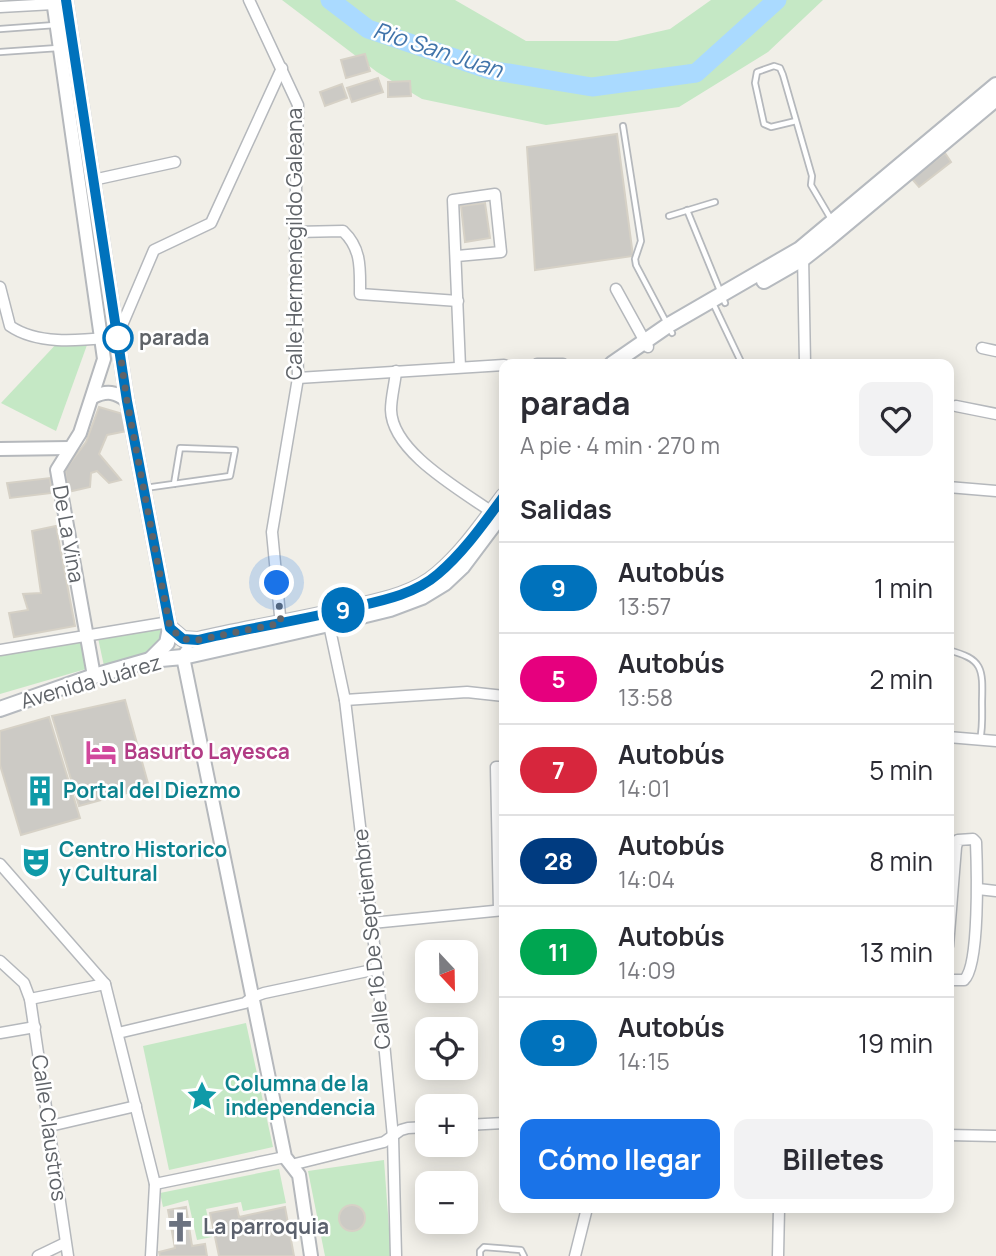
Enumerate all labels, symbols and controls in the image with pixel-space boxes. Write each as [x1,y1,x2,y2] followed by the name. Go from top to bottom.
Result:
[370,13,508,85] water label: Rio San Juan
[280,108,308,380] street label: Calle Hermenegildo Galeana
[103,323,133,353] marker: parada
[139,323,209,351] place label: parada
[520,380,630,425] text: parada
[859,382,933,456] button: heart
[520,429,720,461] text: A pie · 4 min · 270 m
[47,483,91,585] street label: De La Vina
[520,491,612,527] text: Salidas
[618,554,725,590] text: Autobús
[259,565,294,600] your location
[874,570,933,606] text: 1 min
[551,571,566,604] text: 9
[320,587,366,633] line badge: 9
[618,590,671,622] text: 13:57
[336,593,350,626] text: 9
[618,645,725,681] text: Autobús
[17,648,164,714] street label: Avenida Juárez
[869,661,933,697] text: 2 min
[551,662,566,695] text: 5
[618,681,673,713] text: 13:58
[84,735,118,769] hotel icon: Basurto Layesca
[618,736,725,772] text: Autobús
[124,737,290,765] place label: Basurto Layesca
[869,752,933,788] text: 5 min
[552,753,565,786] text: 7
[618,772,670,804] text: 14:01
[23,774,57,808] building icon: Portal del Diezmo
[63,776,241,804] place label: Portal del Diezmo
[618,827,725,863] text: Autobús
[346,828,397,1051] street label: Calle 16 De Septiembre
[59,835,227,887] place label: Centro Historico y Cultural
[869,843,933,879] text: 8 min
[544,844,573,877] text: 28
[19,845,53,879] theatre icon: Centro Historico y Cultural
[618,863,675,895] text: 14:04
[618,918,725,954] text: Autobús
[860,934,933,970] text: 13 min
[548,935,569,968] text: 11
[415,940,478,1003] north arrow
[415,940,478,1234] map controls
[618,954,676,986] text: 14:09
[618,1009,725,1045] text: Autobús
[415,1017,478,1080] button: locate
[858,1025,933,1061] text: 19 min
[551,1026,566,1059] text: 9
[618,1045,670,1077] text: 14:15
[26,1053,74,1203] street label: Calle Claustros
[225,1069,375,1121] place label: Columna de la independencia
[185,1079,219,1113] place icon: Columna de la independencia
[415,1094,478,1157] button: +
[520,1119,720,1199] button: Cómo llegar
[734,1119,933,1199] button: Billetes
[415,1171,478,1234] button: −
[163,1210,197,1244] church icon: La parroquia
[203,1212,329,1240] place label: La parroquia

